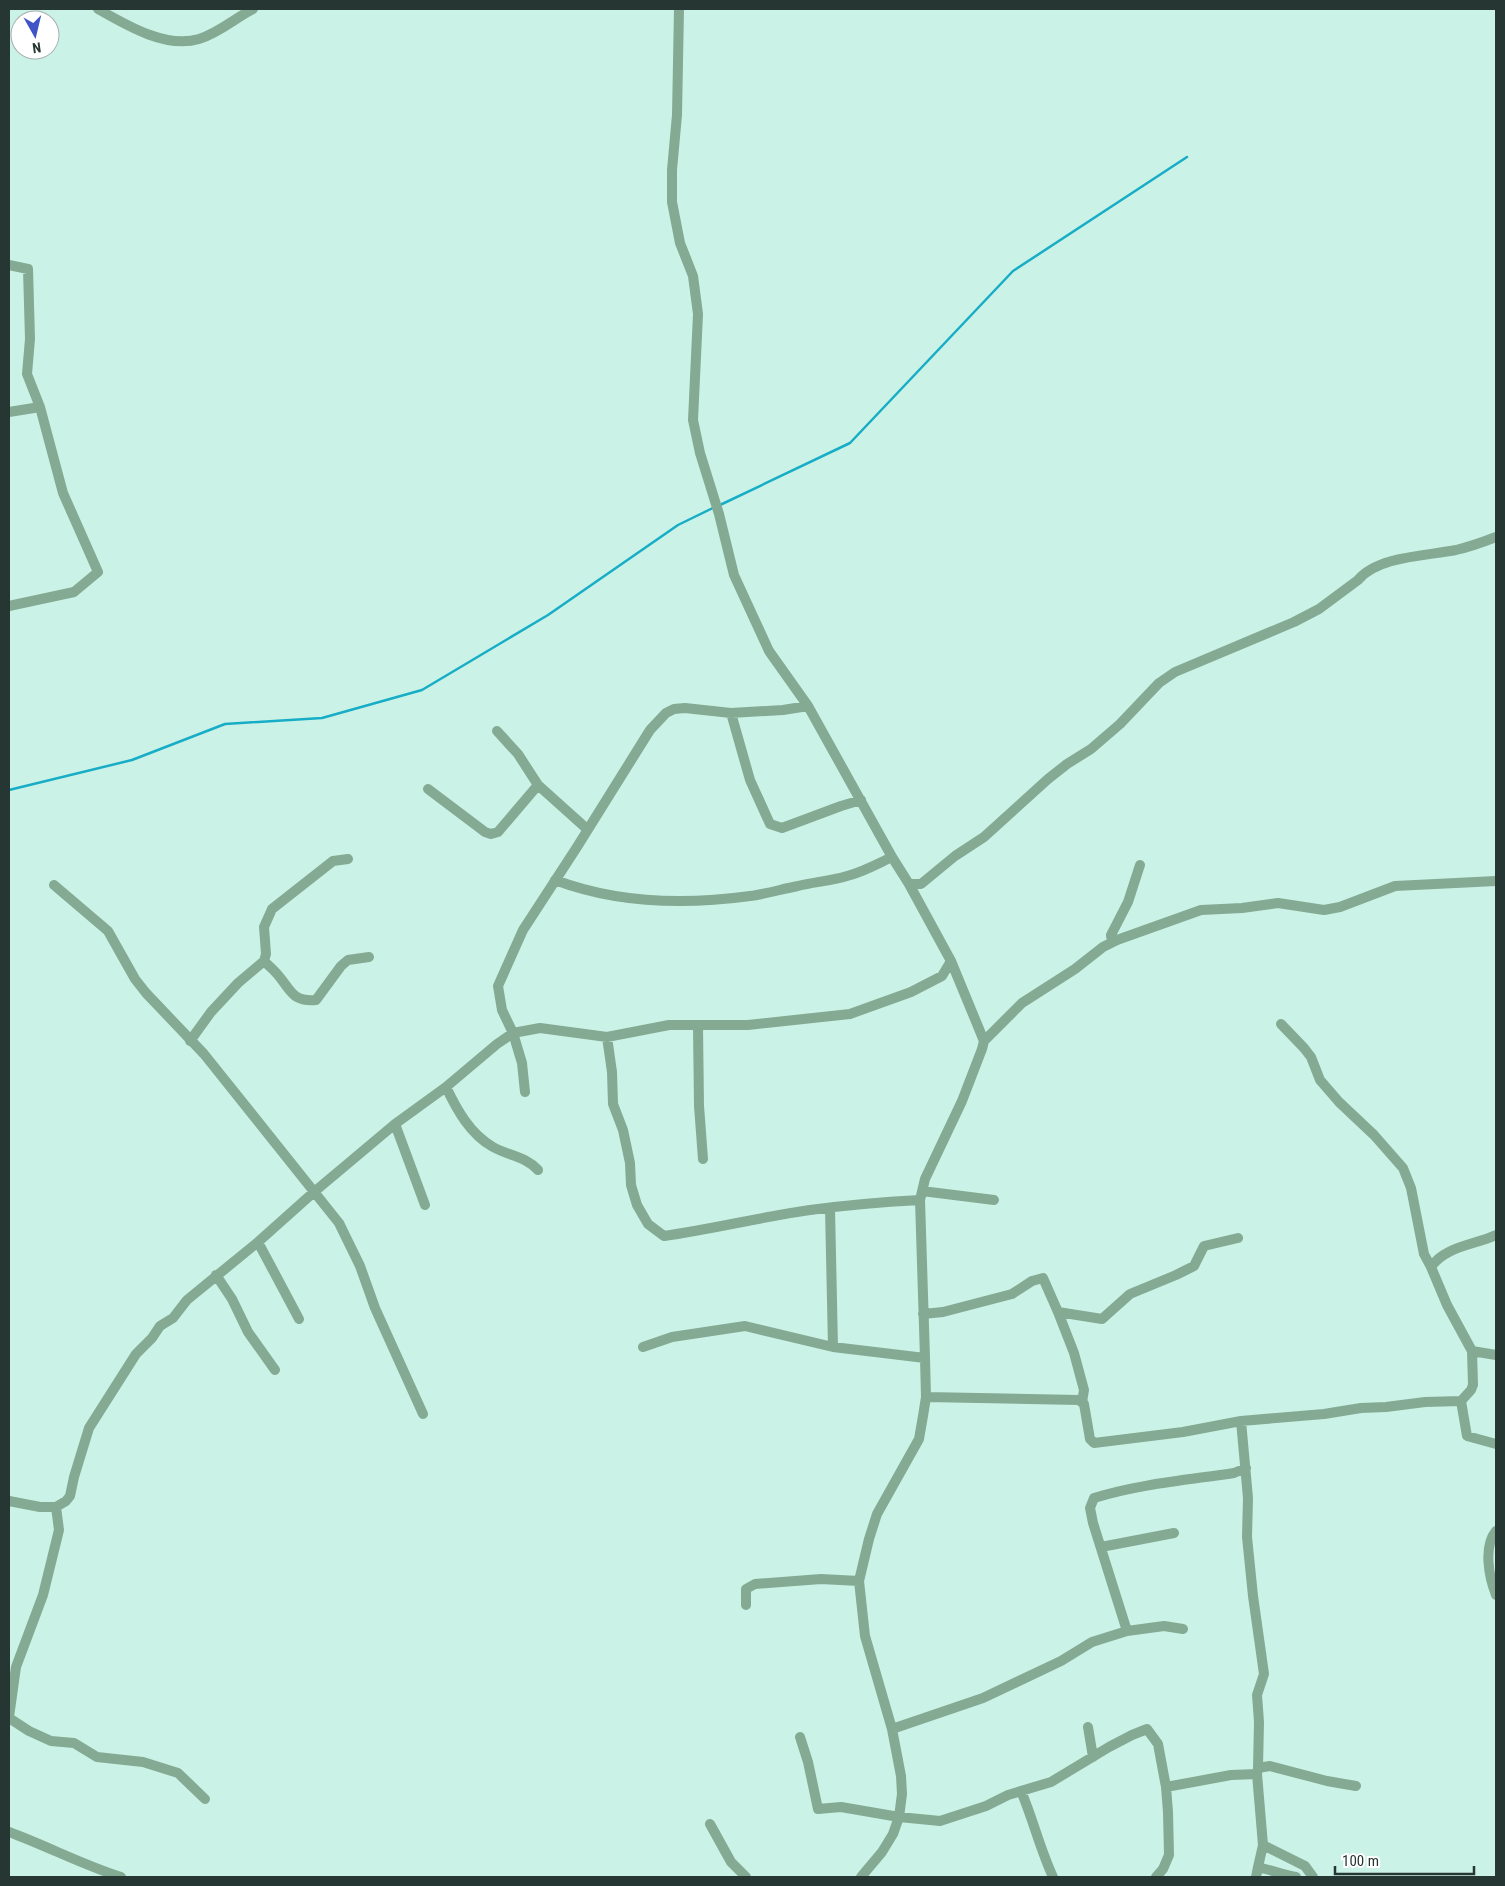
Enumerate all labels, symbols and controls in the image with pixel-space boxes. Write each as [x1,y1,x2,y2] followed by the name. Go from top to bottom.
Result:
[10,10,60,60] north arrow
[31,39,42,56] text: N
[1335,1844,1474,1876] scale bar
[1342,1852,1379,1870] text: 100 m

